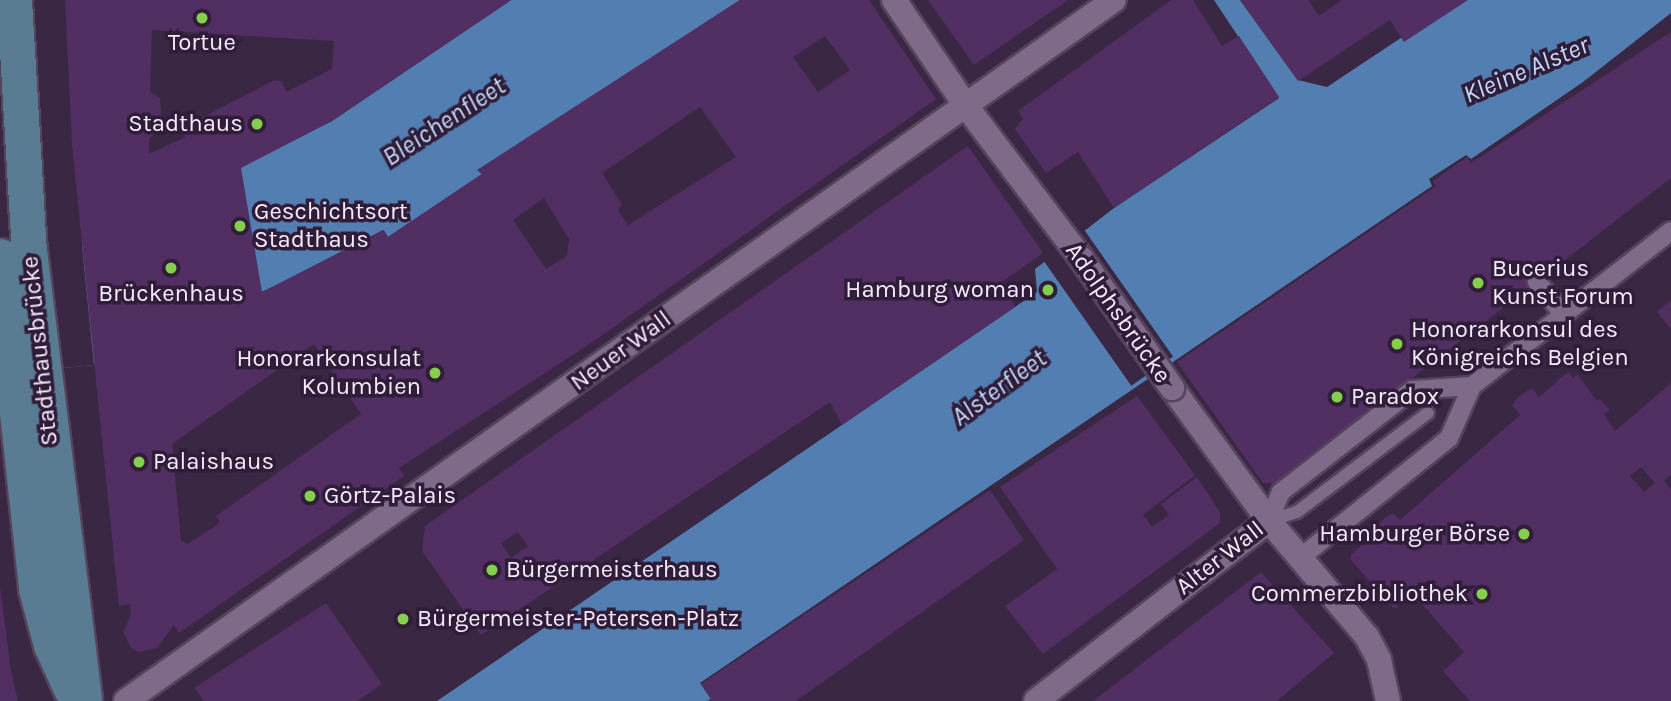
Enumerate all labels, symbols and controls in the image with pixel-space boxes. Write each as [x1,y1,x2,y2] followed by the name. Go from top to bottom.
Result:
[194,10,210,26] marker: Tortue
[168,29,236,57] place label: Tortue
[1458,30,1594,110] water label: Kleine Alster
[377,71,511,173] water label: Bleichenfleet
[128,110,243,138] place label: Stadthaus
[249,116,265,132] marker: Stadthaus
[254,198,408,254] place label: Geschichtsort Stadthaus
[232,218,248,234] marker: Geschichtsort Stadthaus
[1059,237,1177,389] street label: Adolphsbrücke
[16,255,64,447] street label: Stadthausbrücke
[1492,255,1634,311] place label: Bucerius Kunst Forum
[163,260,179,276] marker: Brückenhaus
[1470,275,1486,291] marker: Bucerius Kunst Forum
[845,276,1034,304] place label: Hamburg woman
[98,280,244,308] place label: Brückenhaus
[1040,282,1056,298] marker: Hamburg woman
[565,305,677,397] street label: Neuer Wall
[1411,316,1629,372] place label: Honorarkonsul des Königreichs Belgien
[1389,336,1405,352] marker: Honorarkonsul des Königreichs Belgien
[946,343,1052,433] water label: Alsterfleet
[236,345,421,401] place label: Honorarkonsulat Kolumbien
[427,365,443,381] marker: Honorarkonsulat Kolumbien
[1351,383,1439,411] place label: Paradox
[1329,389,1345,405] marker: Paradox
[153,448,274,476] place label: Palaishaus
[131,454,147,470] marker: Palaishaus
[324,482,456,510] place label: Görtz-Palais
[302,488,318,504] marker: Görtz-Palais
[1170,515,1270,601] street label: Alter Wall
[1319,520,1510,548] place label: Hamburger Börse
[1516,526,1532,542] marker: Hamburger Börse
[506,556,718,584] place label: Bürgermeisterhaus
[484,562,500,578] marker: Bürgermeisterhaus
[1251,580,1468,608] place label: Commerzbibliothek
[1474,586,1490,602] marker: Commerzbibliothek
[417,605,739,633] place label: Bürgermeister-Petersen-Platz
[395,611,411,627] marker: Bürgermeister-Petersen-Platz

